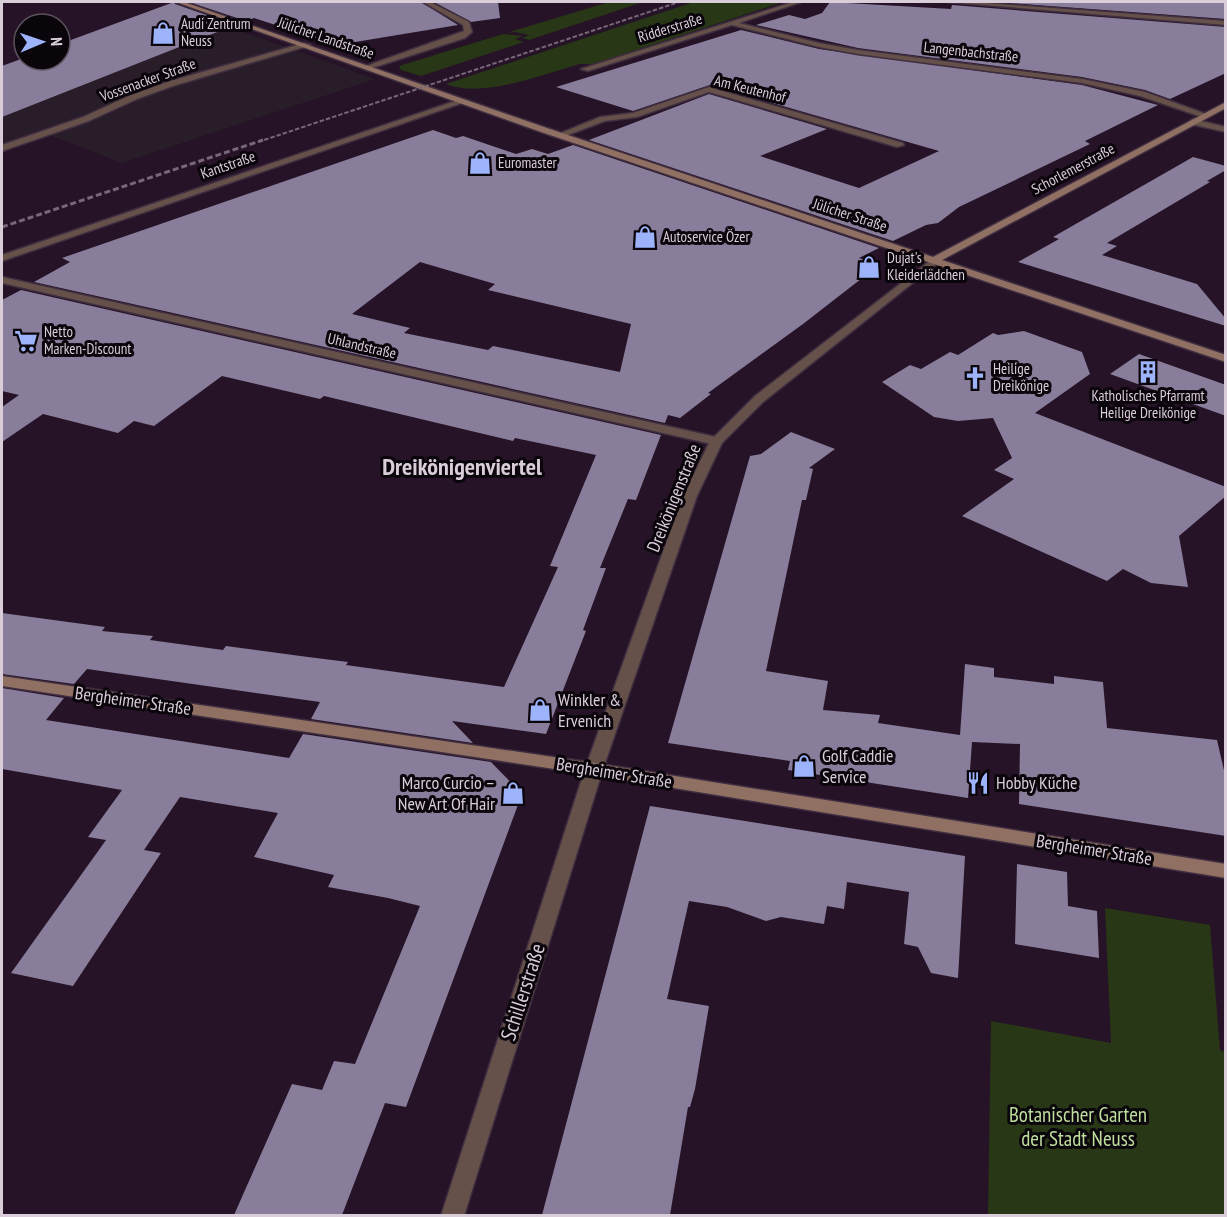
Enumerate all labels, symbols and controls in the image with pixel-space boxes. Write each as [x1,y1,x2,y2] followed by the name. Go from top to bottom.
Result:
[635,9,704,46] street label: Ridderstraße
[12,12,72,72] north arrow
[275,12,377,63] street label: Jülicher Landstraße
[181,14,251,50] place label: Audi Zentrum Neuss
[150,20,176,46] shop icon: Audi Zentrum Neuss
[47,37,67,46] text: N
[923,37,1019,66] street label: Langenbachstraße
[97,53,198,106] street label: Vossenacker Straße
[712,70,789,107] street label: Am Keutenhof
[1028,139,1118,198] street label: Schorlemerstraße
[198,146,258,183] street label: Kantstraße
[467,150,493,176] shop icon: Euromaster
[498,153,558,172] place label: Euromaster
[810,193,889,235] street label: Jülicher Straße
[632,224,658,250] shop icon: Autoservice Özer
[663,227,750,246] place label: Autoservice Özer
[887,248,965,284] place label: Dujat's Kleiderlädchen
[856,254,882,280] shop icon: Dujat's Kleiderlädchen
[44,322,131,358] place label: Netto Marken-Discount
[13,328,39,354] supermarket icon: Netto Marken-Discount
[326,328,398,363] street label: Uhlandstraße
[993,359,1049,395] place label: Heilige Dreikönige
[1135,359,1161,385] building icon: Katholisches Pfarramt Heilige Dreikönige
[962,365,988,391] church icon: Heilige Dreikönige
[1091,386,1205,422] place label: Katholisches Pfarramt Heilige Dreikönige
[641,440,706,555] street label: Dreikönigenstraße
[382,451,542,482] district label: Dreikönigenviertel
[74,681,193,720] street label: Bergheimer Straße
[558,688,621,732] place label: Winkler & Ervenich
[527,697,553,723] shop icon: Winkler & Ervenich
[822,744,893,788] place label: Golf Caddie Service
[555,752,674,793] street label: Bergheimer Straße
[791,753,817,779] shop icon: Golf Caddie Service
[965,770,991,796] restaurant icon: Hobby Küche
[398,771,495,815] place label: Marco Curcio – New Art Of Hair
[996,771,1077,794] place label: Hobby Küche
[500,780,526,806] shop icon: Marco Curcio – New Art Of Hair
[1035,829,1154,870] street label: Bergheimer Straße
[494,940,551,1044] street label: Schillerstraße
[1009,1101,1147,1152] park label: Botanischer Garten der Stadt Neuss

